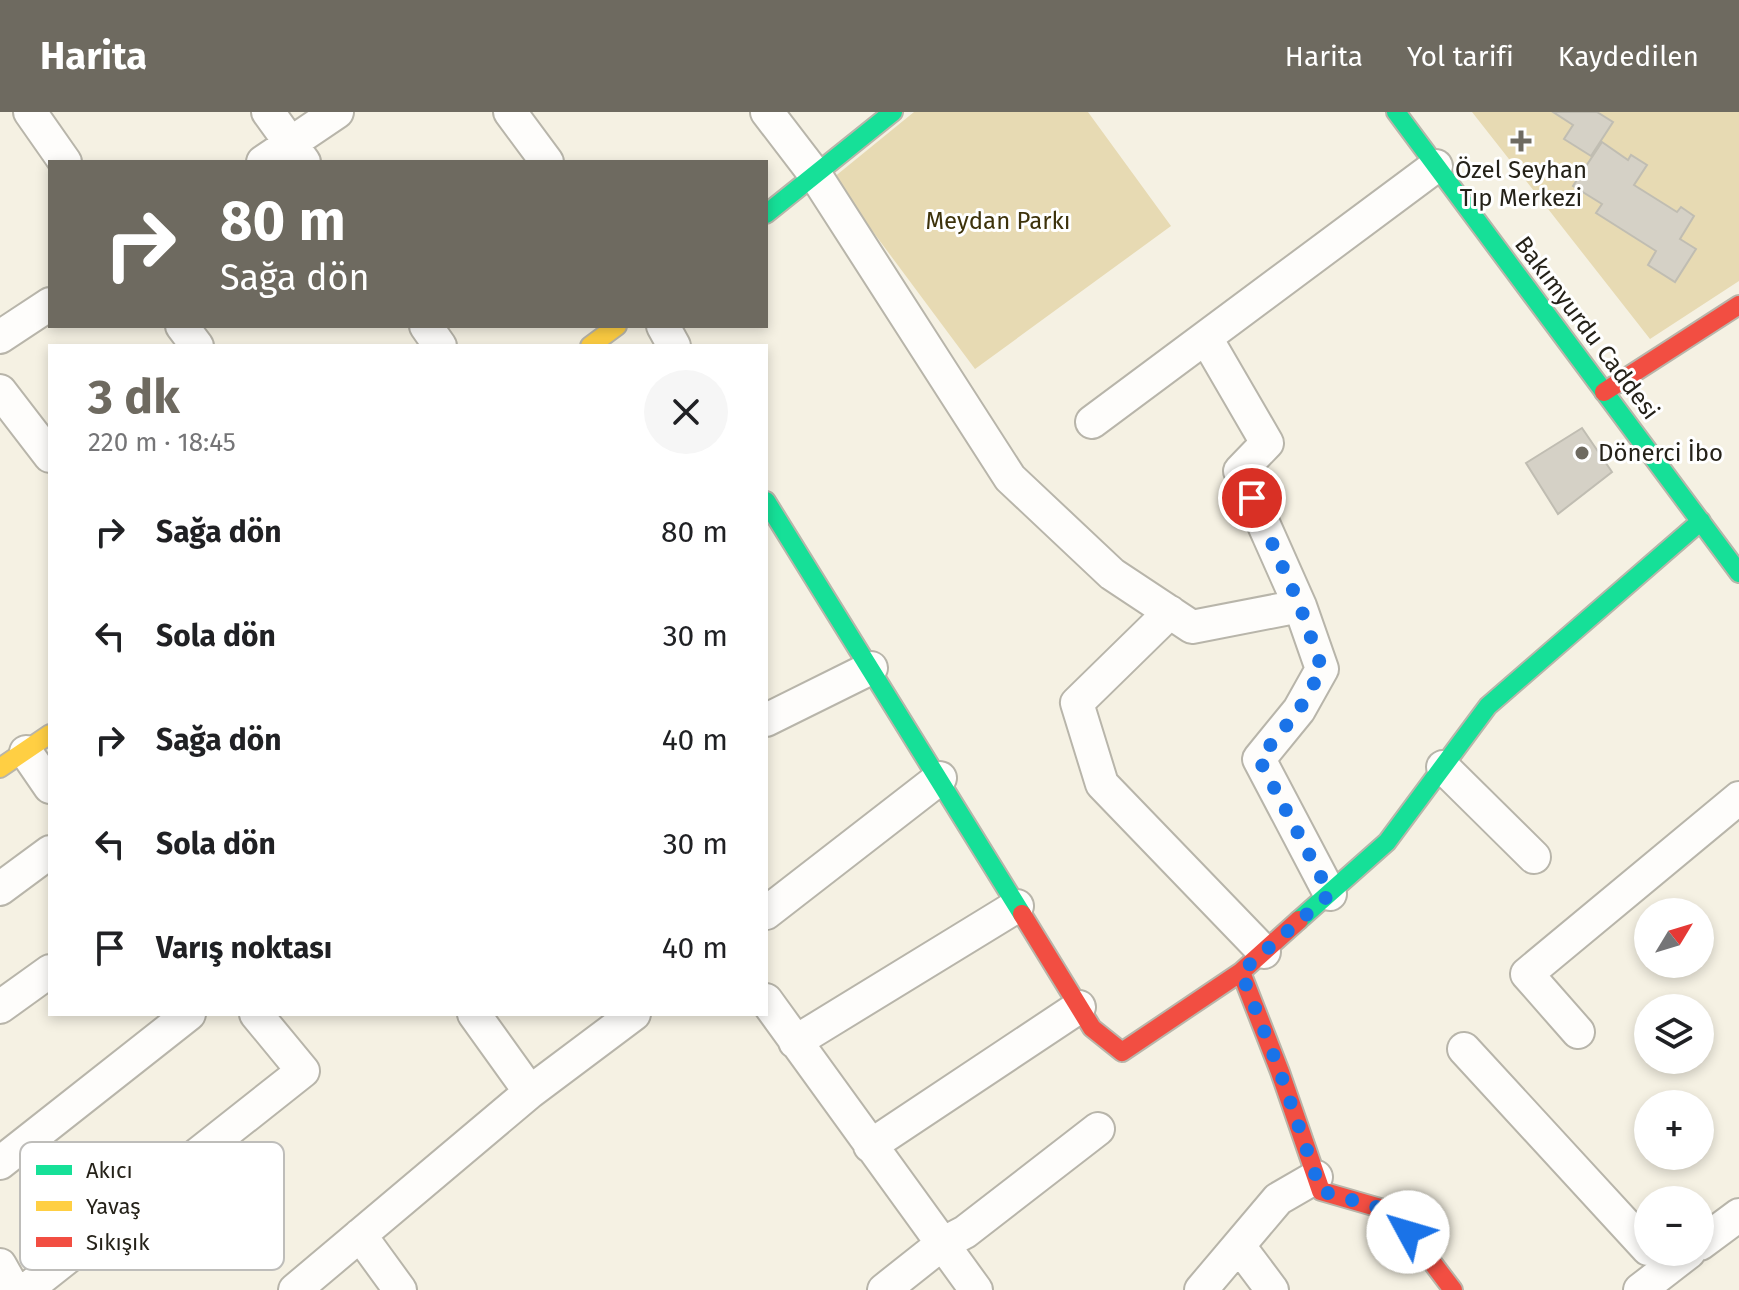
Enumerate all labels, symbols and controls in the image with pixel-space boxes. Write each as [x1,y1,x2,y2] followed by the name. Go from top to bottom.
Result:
[40,33,147,79] text: Harita
[1285,40,1363,73] text: Harita
[1407,40,1514,73] text: Yol tarifi
[1558,40,1699,73] text: Kaydedilen
[1510,130,1532,152] marker: Özel Seyhan Tıp Merkezi
[1455,156,1587,212] place label: Özel Seyhan Tıp Merkezi
[220,188,346,255] text: 80 m
[88,192,192,296] icon: right
[925,207,1071,235] park label: Meydan Parkı
[1509,231,1665,425] street label: Bakımyurdu Caddesi
[220,256,370,300] text: Sağa dön
[88,368,180,426] text: 3 dk
[644,370,728,454] button: close
[88,427,236,458] text: 220 m · 18:45
[1598,439,1723,467] place label: Dönerci İbo
[1573,444,1591,462] marker: Dönerci İbo
[1218,464,1286,532] pin
[1230,476,1274,520] icon: arrive
[88,510,132,554] icon: right
[156,514,282,550] text: Sağa dön
[661,514,728,550] text: 80 m
[88,614,132,658] icon: left
[156,618,276,654] text: Sola dön
[663,618,728,654] text: 30 m
[88,718,132,762] icon: right
[156,722,282,758] text: Sağa dön
[662,722,728,758] text: 40 m
[88,822,132,866] icon: left
[156,826,276,862] text: Sola dön
[663,826,728,862] text: 30 m
[1634,898,1714,978] north arrow
[1634,898,1714,1266] map controls
[88,926,132,970] icon: arrive
[156,930,332,966] text: Varış noktası
[662,930,728,966] text: 40 m
[1634,994,1714,1074] button: layers
[1634,1090,1714,1170] button: +
[20,1142,284,1270] legend
[86,1157,133,1184] text: Akıcı
[1634,1186,1714,1266] button: −
[1366,1190,1450,1274] position arrow
[86,1193,141,1220] text: Yavaş
[86,1229,150,1256] text: Sıkışık

